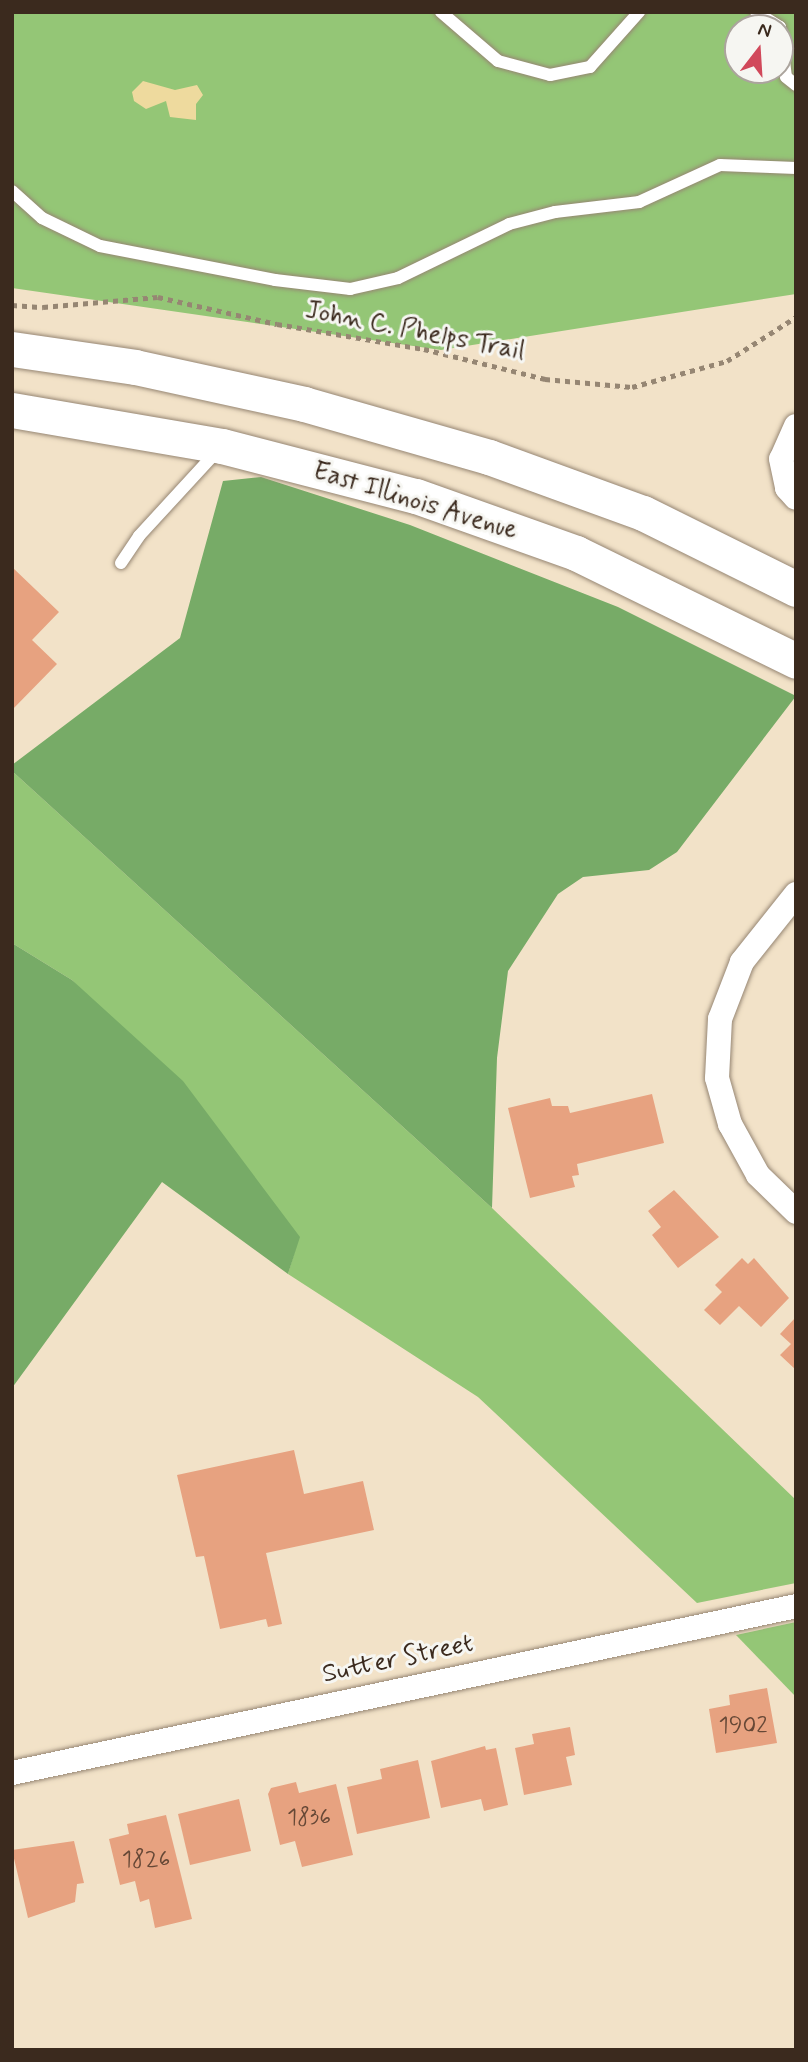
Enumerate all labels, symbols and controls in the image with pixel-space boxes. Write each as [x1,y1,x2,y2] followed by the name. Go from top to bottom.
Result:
[724,14,794,84] north arrow
[755,17,774,44] text: N
[304,296,526,368] street label: John C. Phelps Trail
[306,455,524,549] street label: East Illinois Avenue
[318,1628,478,1692] street label: Sutter Street
[718,1712,768,1740] house number: 1902
[287,1804,331,1832] house number: 1836
[122,1846,170,1874] house number: 1826

